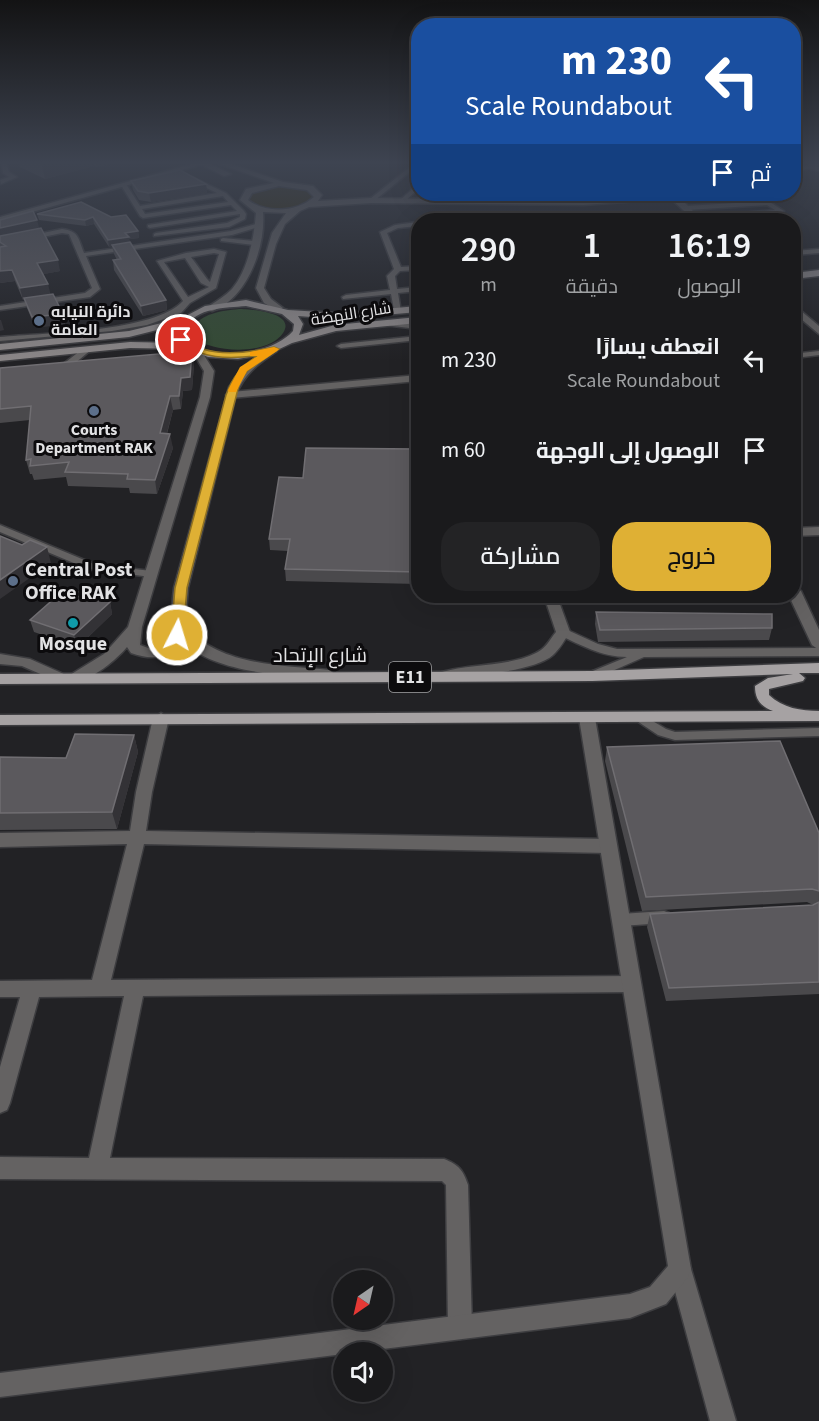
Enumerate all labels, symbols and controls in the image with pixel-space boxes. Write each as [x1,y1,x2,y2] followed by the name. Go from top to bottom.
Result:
[561,31,672,91] text: 230 m
[693,42,771,120] icon: left
[465,87,672,126] text: Scale Roundabout
[706,156,739,189] icon: arrive
[751,158,771,190] text: ثم
[583,220,601,271] text: 1
[668,220,751,271] text: 16:19
[461,224,516,275] text: 290
[480,271,497,299] text: m
[566,273,618,301] text: دقيقة
[678,273,741,301] text: الوصول
[309,297,393,331] street label: شارع النهضة
[51,301,131,341] place label: دائرة النيابه العامة
[32,314,46,328] marker: دائرة النيابه العامة
[155,314,206,365] pin
[164,323,197,356] icon: arrive
[596,331,720,363] text: انعطف يسارًا
[441,344,496,376] text: 230 m
[738,344,771,377] icon: left
[567,367,720,395] text: Scale Roundabout
[87,404,101,418] marker: Courts Department RAK
[35,419,153,459] place label: Courts Department RAK
[441,434,486,466] text: 60 m
[738,434,771,467] icon: arrive
[536,435,720,467] text: الوصول إلى الوجهة
[441,522,600,591] button: مشاركة
[612,522,771,591] button: خروج
[25,556,133,607] place label: Central Post Office RAK
[6,574,20,588] marker: Central Post Office RAK
[145,603,209,667] position arrow
[66,616,80,630] marker: Mosque
[39,630,107,658] place label: Mosque
[273,642,367,670] street label: شارع الإتحاد
[389,662,431,692] road number: E11
[333,1270,393,1330] north arrow
[333,1270,393,1402] map controls
[333,1342,393,1402] button: sound

